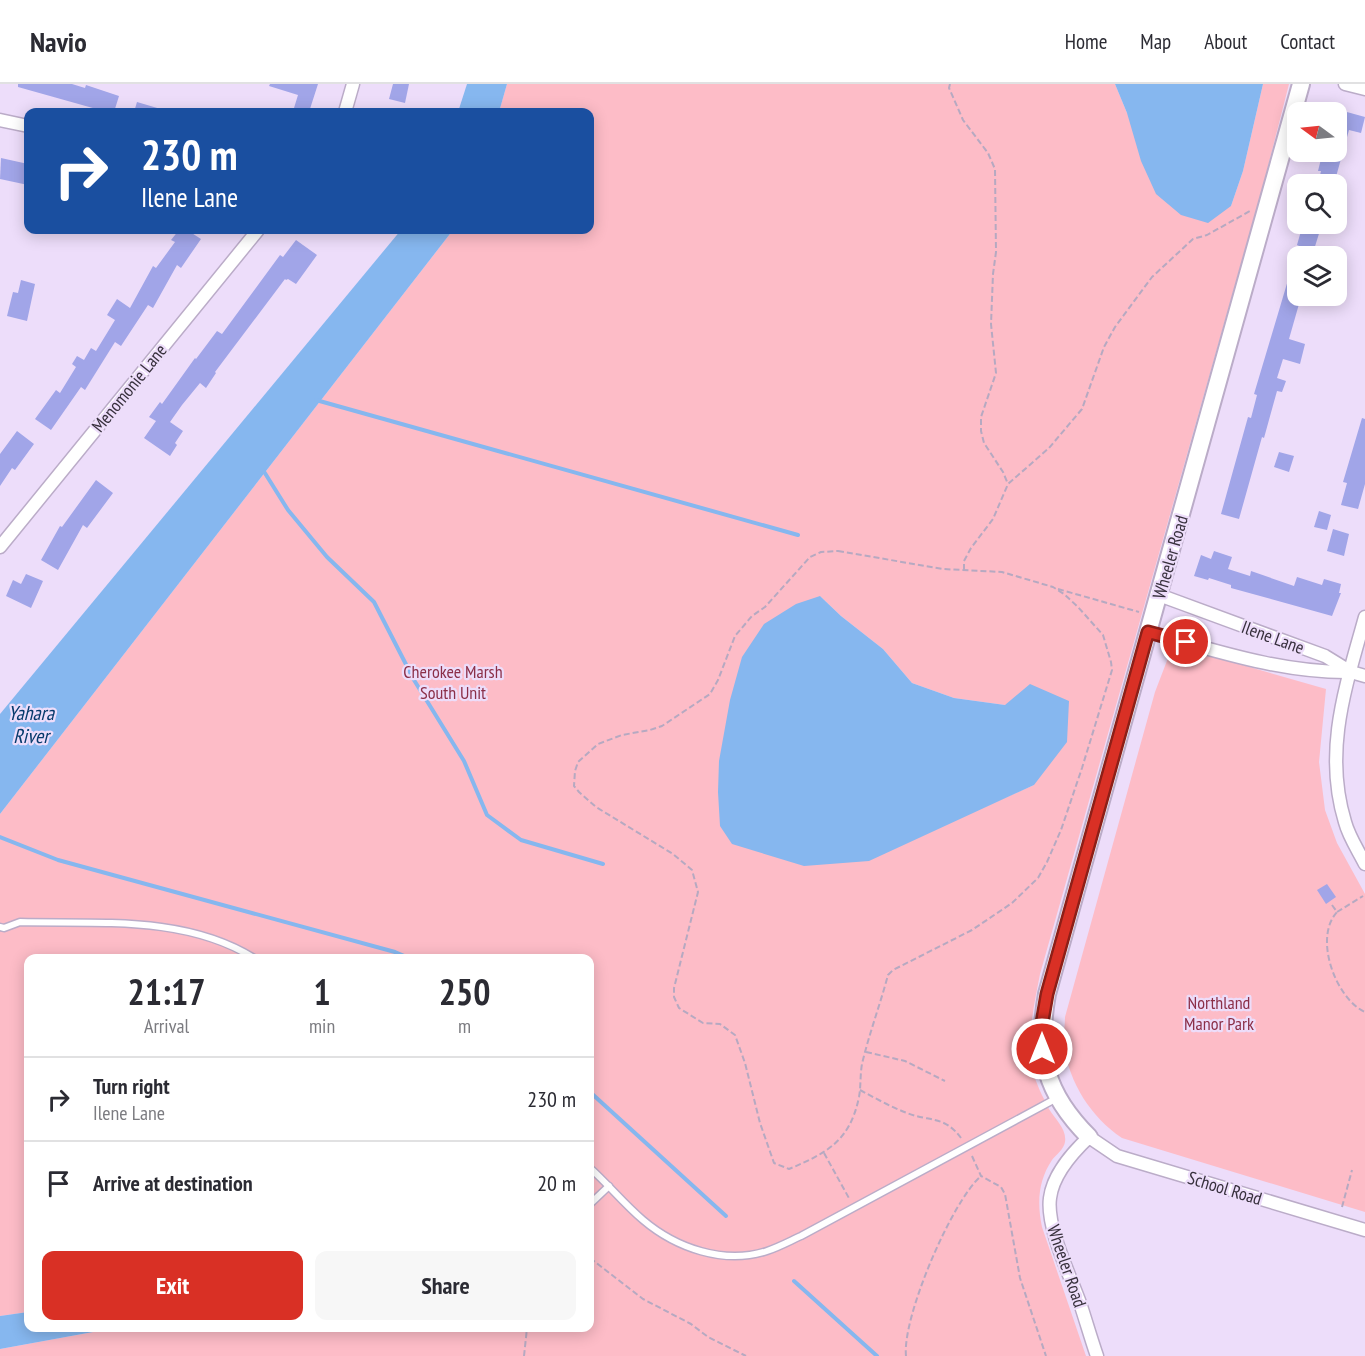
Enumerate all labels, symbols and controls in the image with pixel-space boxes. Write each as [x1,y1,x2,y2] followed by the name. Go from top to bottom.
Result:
[30,23,87,60] text: Navio
[1065,28,1107,55] text: Home
[1140,28,1171,55] text: Map
[1204,28,1247,55] text: About
[1280,28,1335,55] text: Contact
[1287,102,1347,162] north arrow
[1287,102,1347,306] map controls
[141,127,238,182] text: 230 m
[42,132,120,210] icon: right
[1287,174,1347,234] button: search
[141,180,238,214] text: Ilene Lane
[1287,246,1347,306] button: layers
[86,339,172,437] street label: Menomonie Lane
[1147,513,1193,601] street label: Wheeler Road
[1239,615,1307,659] street label: Ilene Lane
[1160,616,1211,667] pin
[1169,625,1202,658] icon: arrive
[403,660,503,704] park label: Cherokee Marsh South Unit
[8,700,55,749] water label: Yahara River
[128,968,205,1015] text: 21:17
[313,968,331,1015] text: 1
[439,968,490,1015] text: 250
[1184,991,1254,1035] park label: Northland Manor Park
[144,1013,189,1039] text: Arrival
[309,1013,335,1039] text: min
[458,1013,471,1039] text: m
[1010,1017,1074,1081] position arrow
[93,1072,170,1100] text: Turn right
[42,1083,75,1116] icon: right
[527,1085,576,1113] text: 230 m
[93,1100,165,1126] text: Ilene Lane
[1185,1166,1265,1210] street label: School Road
[42,1167,75,1200] icon: arrive
[93,1169,253,1197] text: Arrive at destination
[537,1169,576,1197] text: 20 m
[1042,1222,1092,1310] street label: Wheeler Road
[42,1251,303,1320] button: Exit
[315,1251,576,1320] button: Share

